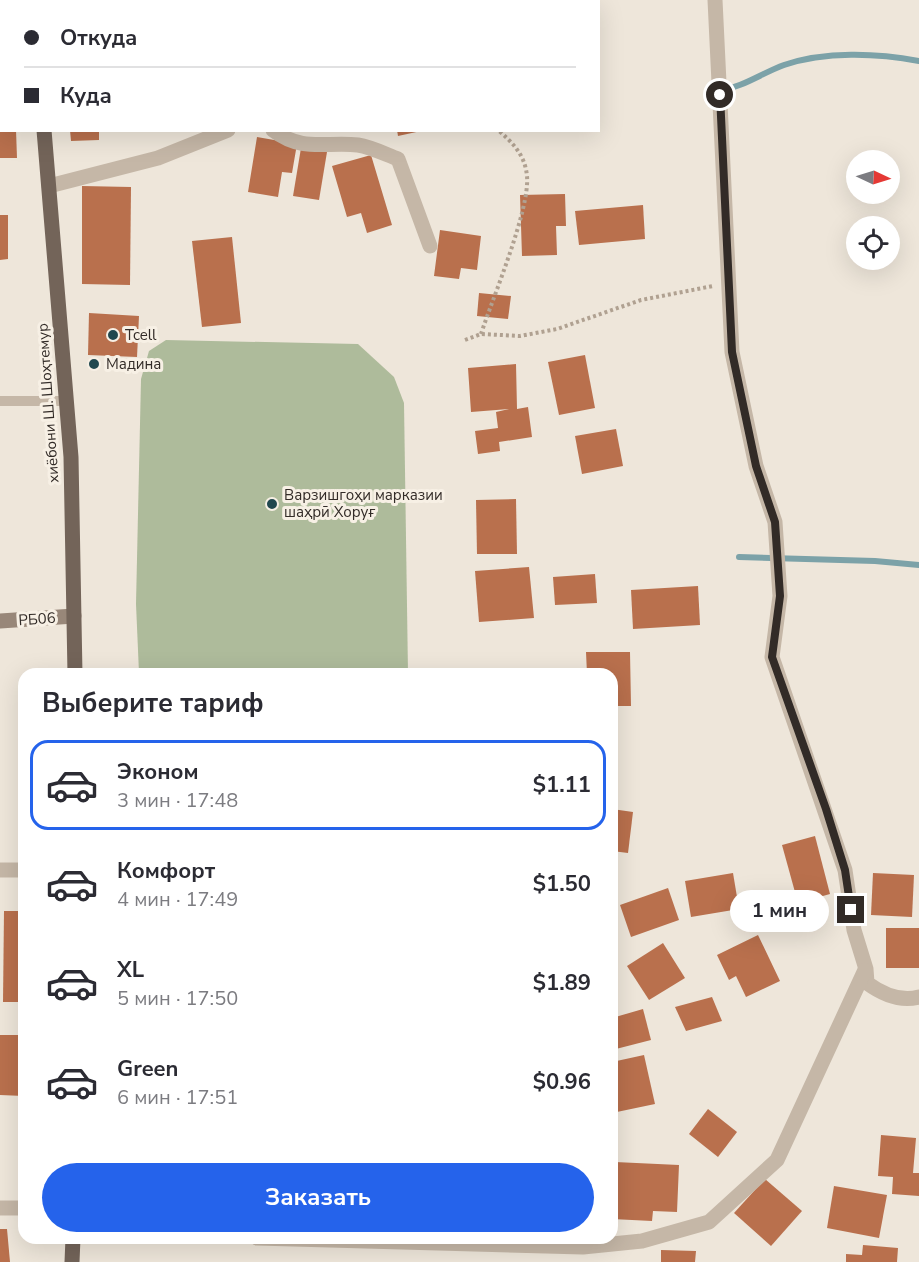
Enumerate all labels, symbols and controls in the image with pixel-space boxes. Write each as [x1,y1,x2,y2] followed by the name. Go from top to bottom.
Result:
[60,23,137,53] text: Откуда
[60,81,112,111] text: Куда
[706,81,733,108] route start
[846,150,900,204] north arrow
[846,150,900,270] map controls
[846,216,900,270] button: locate
[32,322,64,484] street label: хиёбони Ш. Шоҳтемур
[125,325,157,345] place label: Tcell
[106,328,120,342] marker: Tcell
[106,354,161,374] place label: Мадина
[87,357,101,371] marker: Мадина
[284,485,443,522] place label: Варзишгоҳи марказии шаҳрӣ Хоруғ
[265,497,279,511] marker: Варзишгоҳи марказии шаҳрӣ Хоруғ
[18,608,56,630] street label: РБ06
[42,685,264,722] text: Выберите тариф
[117,757,199,787] text: Эконом
[45,758,99,812] icon: car
[533,770,591,800] text: $1.11
[117,787,238,814] text: 3 мин · 17:48
[117,856,215,886] text: Комфорт
[45,857,99,911] icon: car
[533,869,591,899] text: $1.50
[117,886,238,913] text: 4 мин · 17:49
[731,889,830,931] callout: 1 мин
[837,896,864,923] route end
[752,897,807,924] text: 1 мин
[117,955,144,985] text: XL
[45,956,99,1010] icon: car
[533,968,591,998] text: $1.89
[117,985,238,1012] text: 5 мин · 17:50
[117,1054,178,1084] text: Green
[45,1055,99,1109] icon: car
[533,1067,591,1097] text: $0.96
[117,1084,238,1111] text: 6 мин · 17:51
[42,1163,594,1232] button: Заказать

